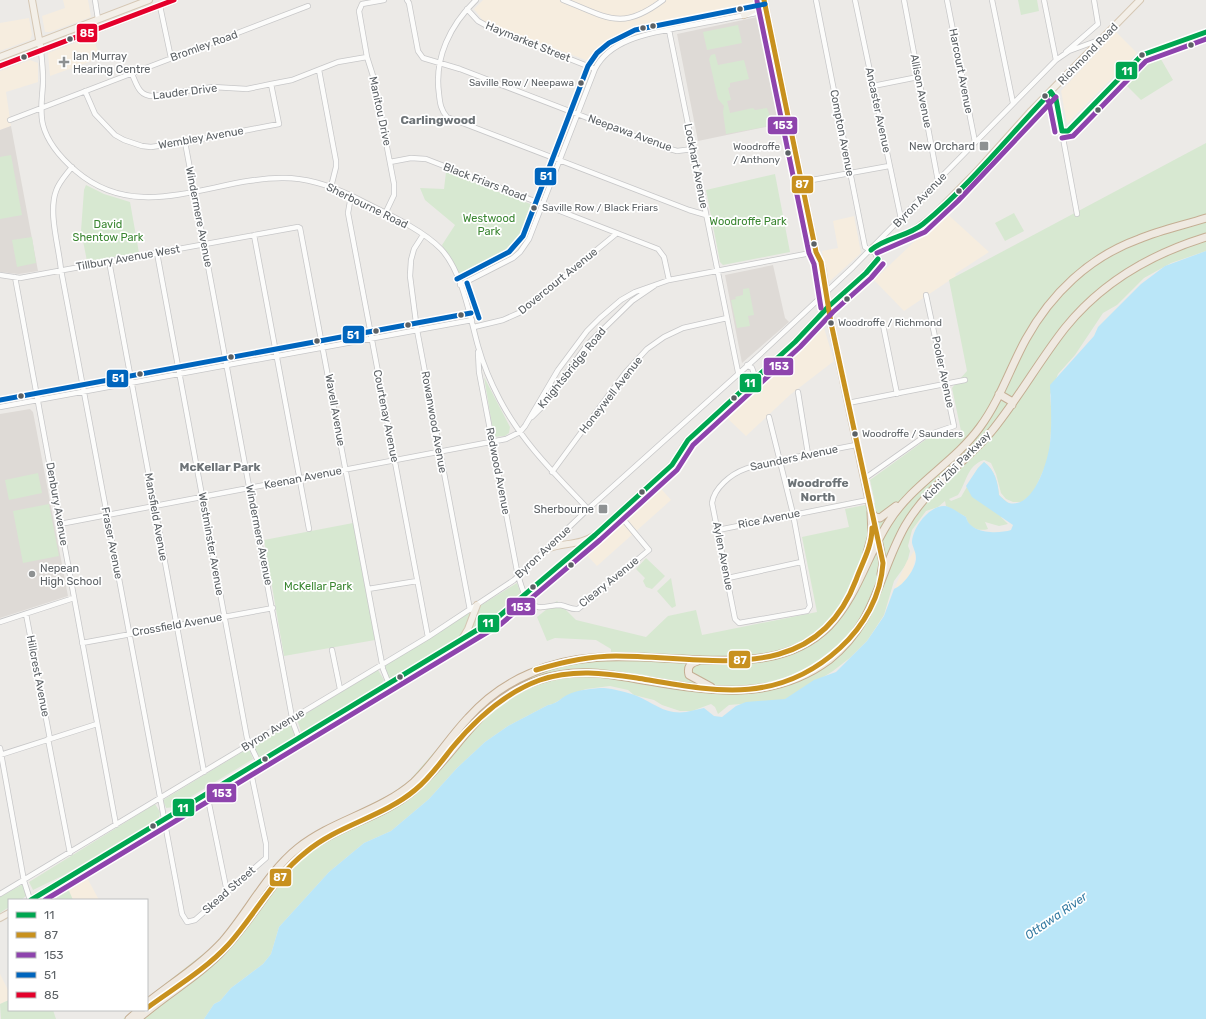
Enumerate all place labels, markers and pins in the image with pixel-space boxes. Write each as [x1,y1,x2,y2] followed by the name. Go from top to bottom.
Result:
[735,4,745,14] unlabelled marker
[648,21,658,31] unlabelled marker
[638,23,648,33] unlabelled marker
[65,34,75,44] unlabelled marker
[1186,40,1196,50] unlabelled marker
[73,50,150,76] place label: Ian Murray Hearing Centre
[1137,50,1147,60] unlabelled marker
[19,52,29,62] unlabelled marker
[58,56,70,68] marker: Ian Murray Hearing Centre
[469,77,574,89] place label: Saville Row / Neepawa
[576,78,586,88] marker: Saville Row / Neepawa
[1040,91,1050,101] unlabelled marker
[1093,105,1103,115] unlabelled marker
[909,140,975,153] place label: New Orchard
[978,140,990,152] marker: New Orchard
[733,141,780,166] place label: Woodroffe / Anthony
[783,148,793,158] marker: Woodroffe / Anthony
[954,186,964,196] unlabelled marker
[542,202,658,214] place label: Saville Row / Black Friars
[529,203,539,213] marker: Saville Row / Black Friars
[809,239,819,249] unlabelled marker
[842,294,852,304] unlabelled marker
[456,310,466,320] unlabelled marker
[838,317,942,329] place label: Woodroffe / Richmond
[826,318,836,328] marker: Woodroffe / Richmond
[403,320,413,330] unlabelled marker
[371,326,381,336] unlabelled marker
[312,336,322,346] unlabelled marker
[226,352,236,362] unlabelled marker
[135,369,145,379] unlabelled marker
[16,391,26,401] unlabelled marker
[729,393,739,403] unlabelled marker
[862,428,963,440] place label: Woodroffe / Saunders
[850,429,860,439] marker: Woodroffe / Saunders
[637,487,647,497] unlabelled marker
[534,503,594,516] place label: Sherbourne
[597,503,609,515] marker: Sherbourne
[566,560,576,570] unlabelled marker
[40,562,101,588] place label: Nepean High School
[27,569,37,579] marker: Nepean High School
[528,582,538,592] unlabelled marker
[395,672,405,682] unlabelled marker
[260,754,270,764] unlabelled marker
[148,821,158,831] unlabelled marker

